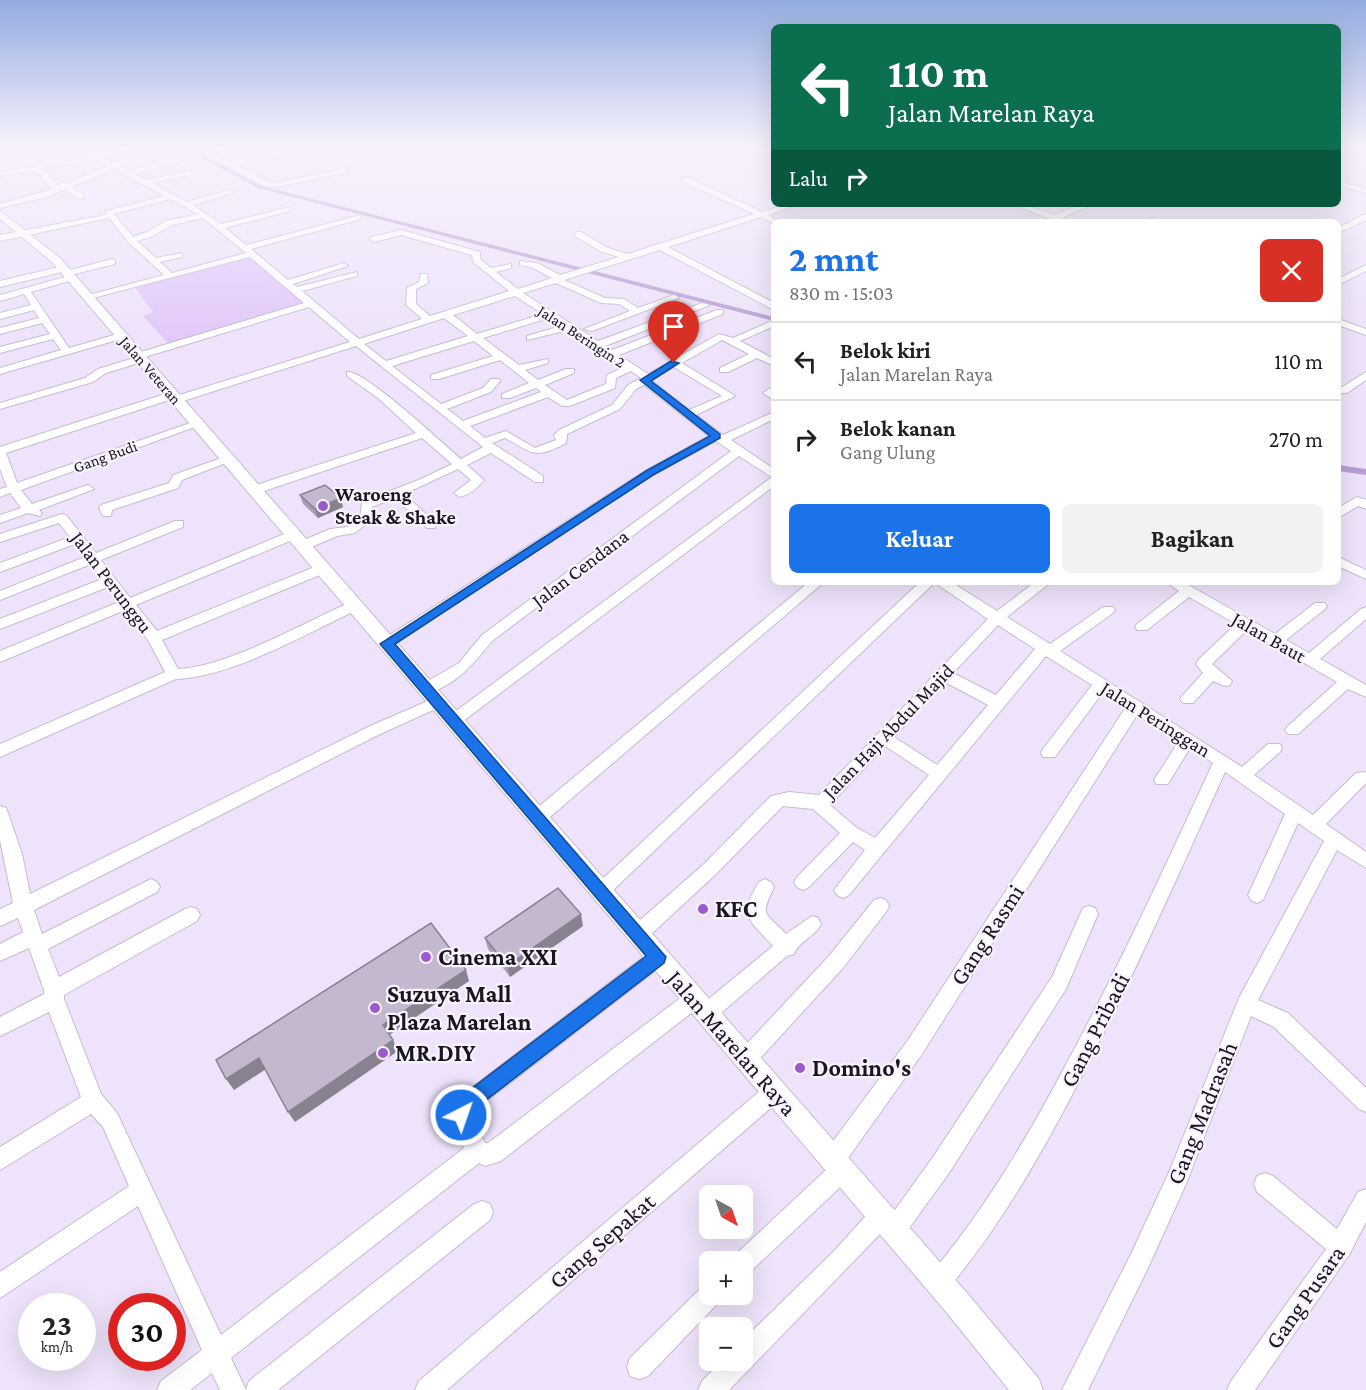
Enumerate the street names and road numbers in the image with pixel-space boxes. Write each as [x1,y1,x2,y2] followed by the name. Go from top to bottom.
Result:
[533,301,629,372] street label: Jalan Beringin 2
[114,331,185,409] street label: Jalan Veteran
[71,437,140,477] street label: Gang Budi
[65,525,157,638] street label: Jalan Perunggu
[526,525,633,613] street label: Jalan Cendana
[1226,606,1310,668] street label: Jalan Baut
[817,659,959,805] street label: Jalan Haji Abdul Majid
[1095,676,1215,762] street label: Jalan Peringgan
[944,879,1029,990] street label: Gang Rasmi
[661,963,803,1121] street label: Jalan Marelan Raya
[1054,968,1135,1091] street label: Gang Pribadi
[1161,1037,1242,1188] street label: Gang Madrasah
[543,1187,661,1294] street label: Gang Sepakat
[1259,1240,1350,1354] street label: Gang Pusara

